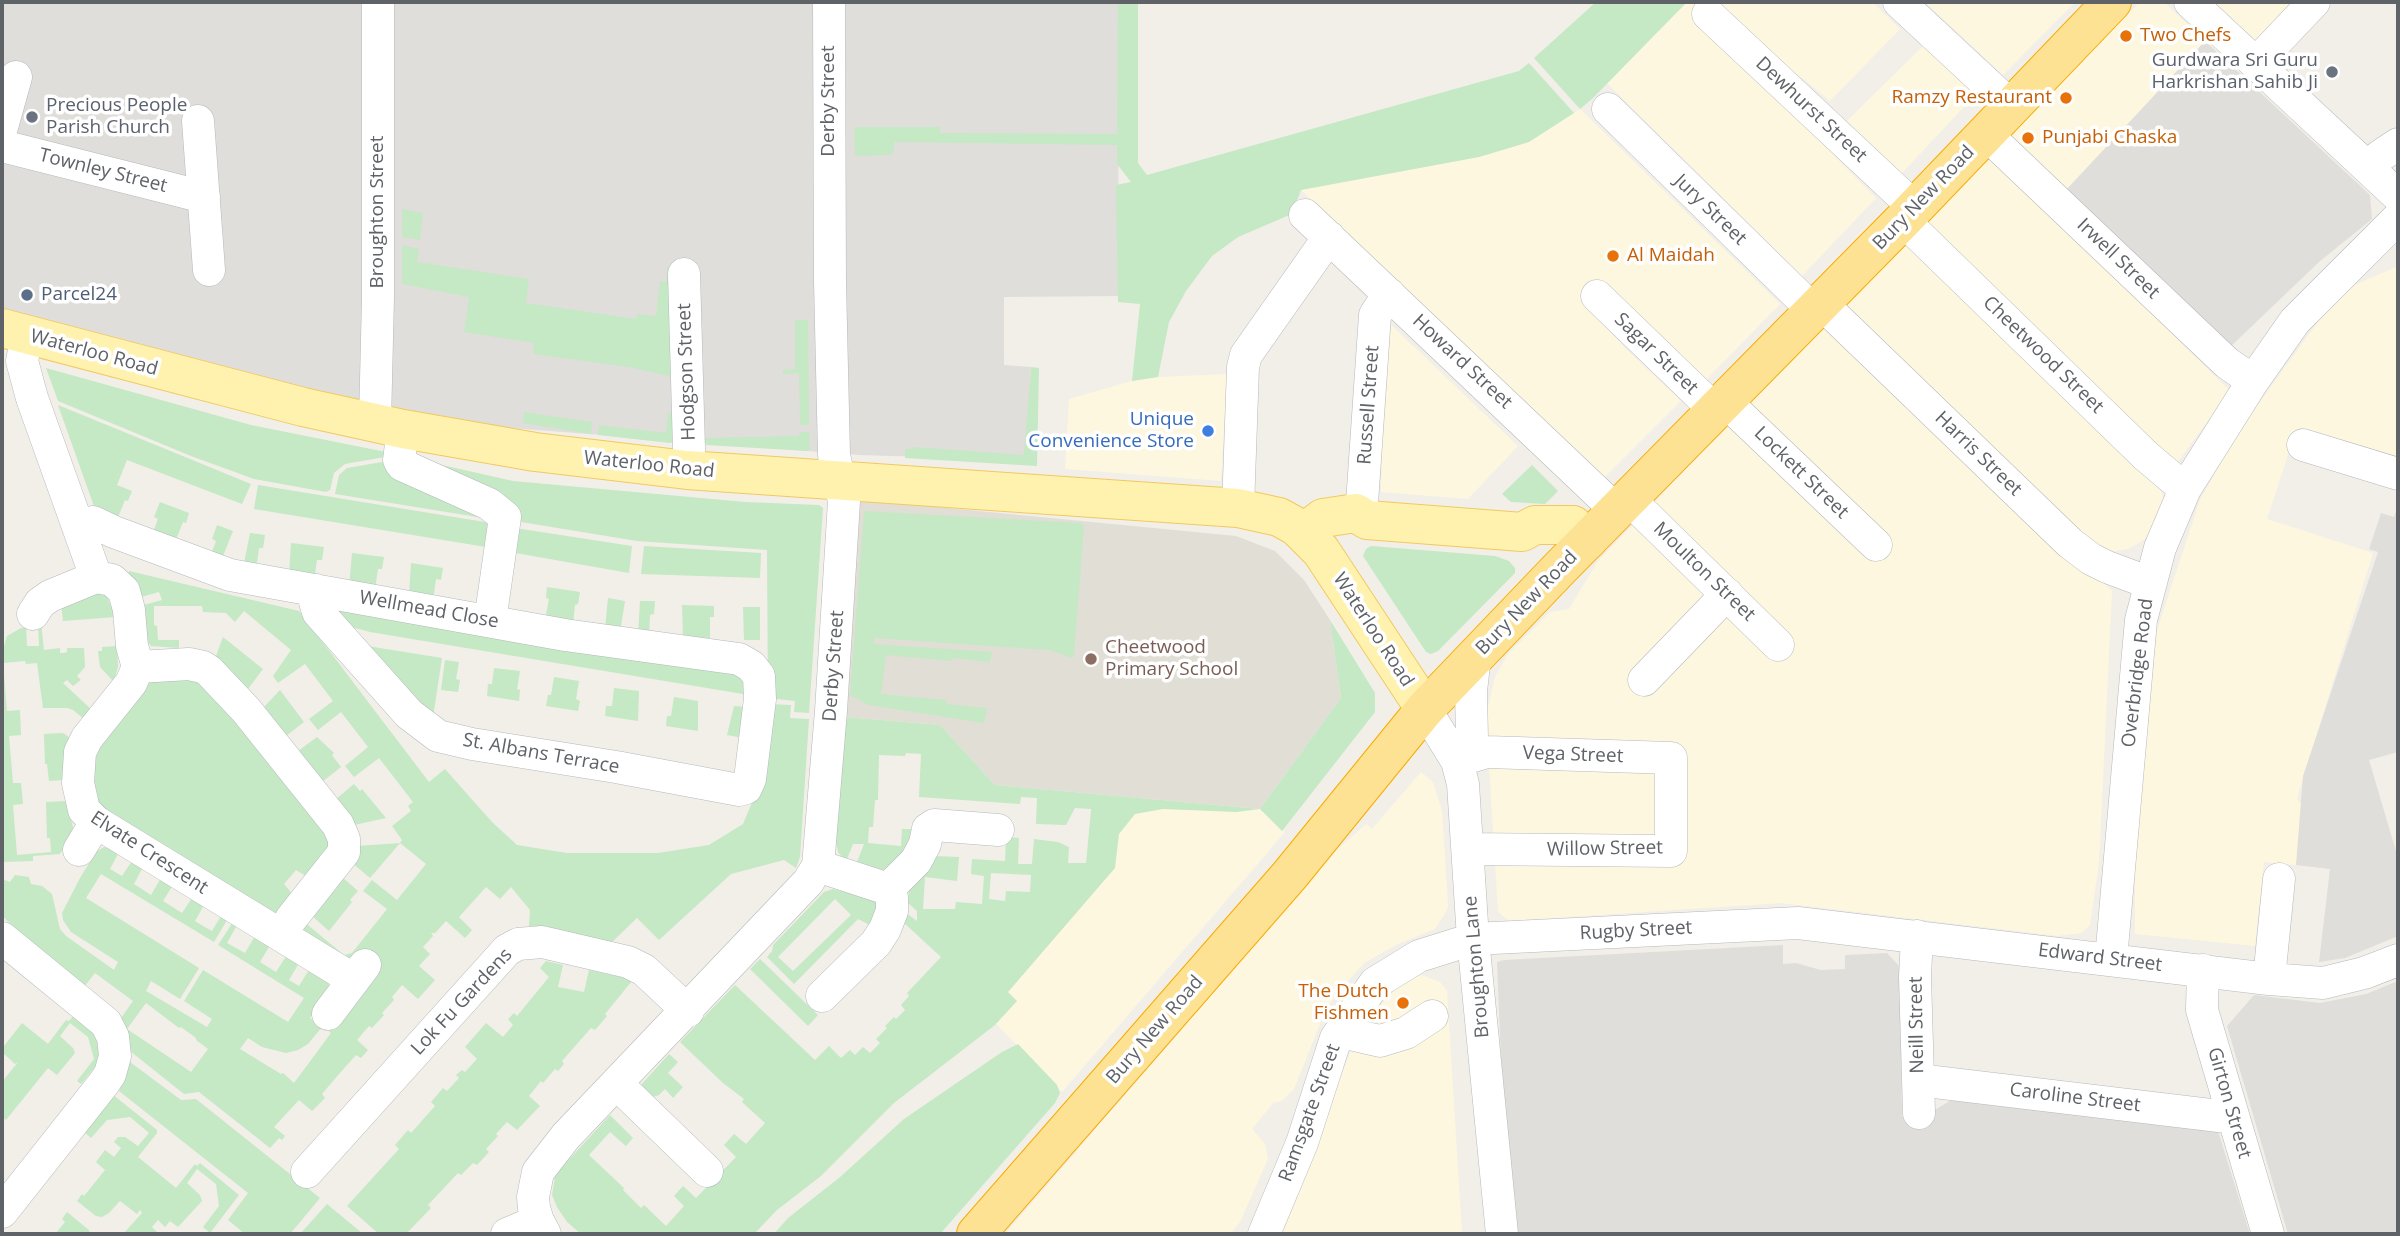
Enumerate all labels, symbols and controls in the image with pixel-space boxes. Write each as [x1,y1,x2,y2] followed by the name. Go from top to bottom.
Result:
[2140,25,2231,47] place label: Two Chefs
[2118,28,2134,44] marker: Two Chefs
[818,45,840,157] street label: Derby Street
[2151,50,2318,94] place label: Gurdwara Sri Guru Harkrishan Sahib Ji
[1751,53,1871,167] street label: Dewhurst Street
[2324,64,2340,80] marker: Gurdwara Sri Guru Harkrishan Sahib Ji
[1892,87,2052,109] place label: Ramzy Restaurant
[2058,90,2074,106] marker: Ramzy Restaurant
[46,95,187,139] place label: Precious People Parish Church
[24,109,40,125] marker: Precious People Parish Church
[2042,127,2177,149] place label: Punjabi Chaska
[2020,130,2036,146] marker: Punjabi Chaska
[367,136,389,288] street label: Broughton Street
[1869,141,1979,255] street label: Bury New Road
[37,144,169,198] street label: Townley Street
[1669,170,1751,250] street label: Jury Street
[2072,214,2164,304] street label: Irwell Street
[1627,245,1715,267] place label: Al Maidah
[1605,248,1621,264] marker: Al Maidah
[41,284,117,306] place label: Parcel24
[19,287,35,303] marker: Parcel24
[1978,292,2108,418] street label: Cheetwood Street
[673,303,701,441] street label: Hodgson Street
[1609,308,1703,400] street label: Sagar Street
[1407,310,1517,414] street label: Howard Street
[28,325,160,381] street label: Waterloo Road
[1353,344,1385,466] street label: Russell Street
[1930,407,2026,501] street label: Harris Street
[1028,409,1194,453] place label: Unique Convenience Store
[1749,422,1853,524] street label: Lockett Street
[1200,423,1216,439] marker: Unique Convenience Store
[583,447,715,483] street label: Waterloo Road
[1648,518,1760,626] street label: Moulton Street
[1472,546,1582,660] street label: Bury New Road
[1328,569,1418,691] street label: Waterloo Road
[358,587,500,633] street label: Wellmead Close
[2118,597,2158,749] street label: Overbridge Road
[819,610,849,722] street label: Derby Street
[1105,637,1238,681] place label: Cheetwood Primary School
[1083,651,1099,667] marker: Cheetwood Primary School
[461,729,621,779] street label: St. Albans Terrace
[1522,742,1624,768] street label: Vega Street
[86,807,212,899] street label: Elvate Crescent
[1547,837,1663,861] street label: Willow Street
[1459,895,1495,1039] street label: Broughton Lane
[1579,917,1693,945] street label: Rugby Street
[2037,939,2163,977] street label: Edward Street
[407,944,517,1060] street label: Lok Fu Gardens
[1102,971,1208,1089] street label: Bury New Road
[1905,976,1929,1074] street label: Neill Street
[1298,981,1389,1025] place label: The Dutch Fishmen
[1395,995,1411,1011] marker: The Dutch Fishmen
[1274,1041,1346,1185] street label: Ramsgate Street
[2202,1045,2256,1161] street label: Girton Street
[2008,1079,2142,1117] street label: Caroline Street

